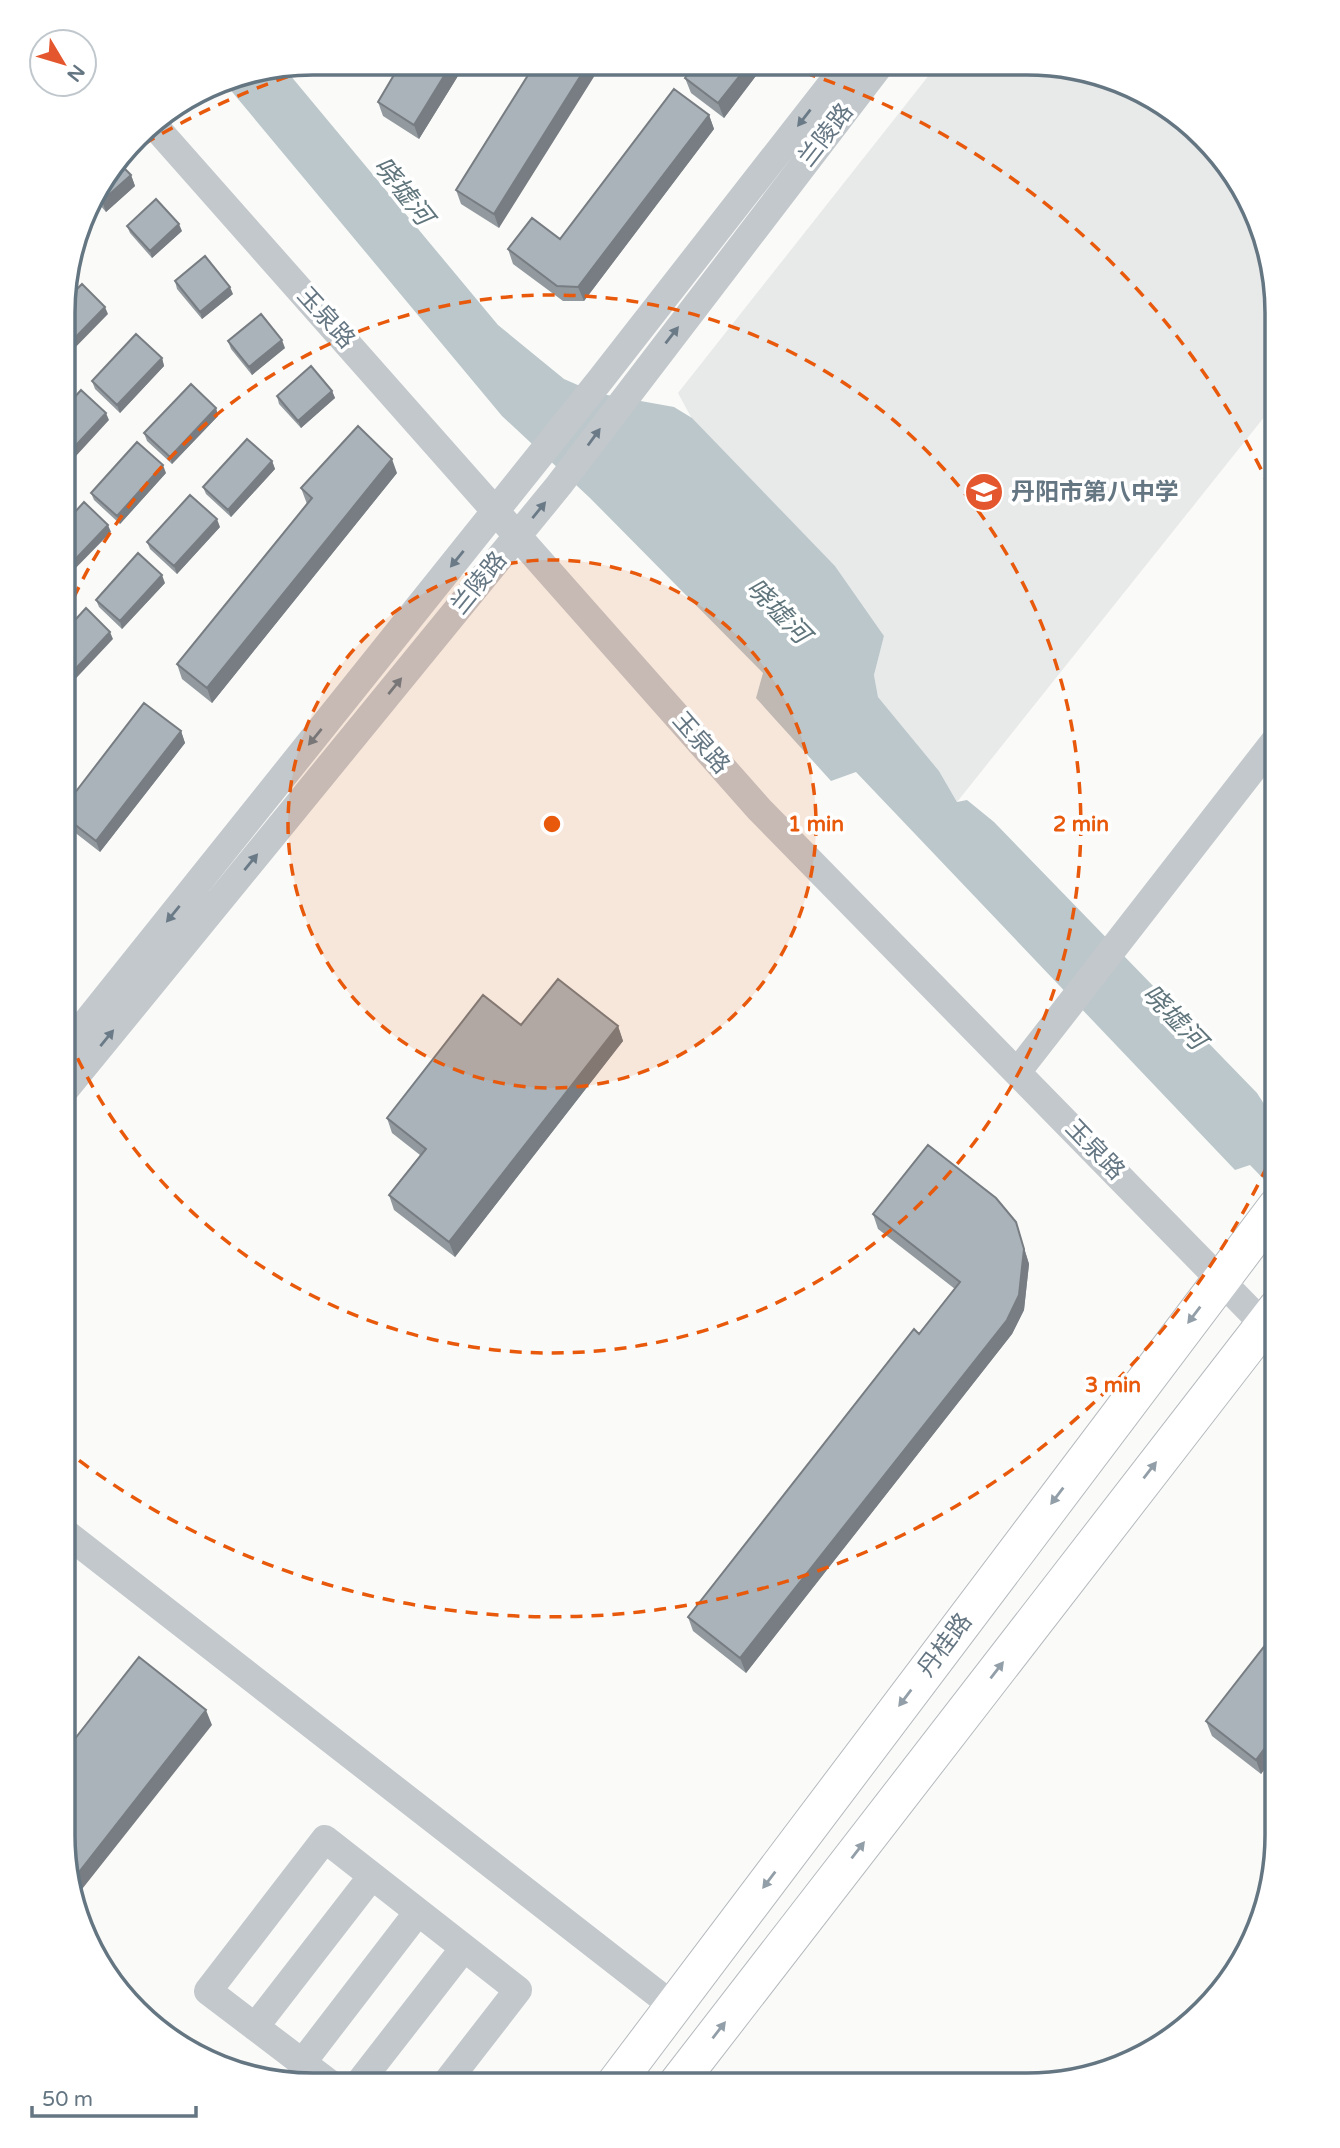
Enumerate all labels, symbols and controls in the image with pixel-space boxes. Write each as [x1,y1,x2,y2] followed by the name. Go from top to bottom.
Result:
[28,28,98,98] north arrow
[62,60,89,86] text: N
[792,98,860,172] street label: 兰陵路
[796,109,811,127] one-way arrow
[367,151,442,235] water label: 哓墟河
[291,282,361,354] street label: 玉泉路
[664,326,678,344] one-way arrow
[587,428,601,446] one-way arrow
[963,471,1005,513] school or university icon: 丹阳市第八中学
[1011,478,1179,507] place label: 丹阳市第八中学
[531,501,546,518] one-way arrow
[445,546,513,620] street label: 兰陵路
[450,550,465,568] one-way arrow
[740,572,820,653] water label: 哓墟河
[387,677,402,694] one-way arrow
[666,706,736,780] street label: 玉泉路
[307,727,322,745] one-way arrow
[540,812,564,836] centre of rings
[788,812,844,837] text: 1 min
[1053,812,1109,837] text: 2 min
[243,854,258,871] one-way arrow
[165,905,180,923] one-way arrow
[1136,978,1216,1059] water label: 哓墟河
[99,1030,114,1047] one-way arrow
[1060,1114,1130,1186] street label: 玉泉路
[1186,1305,1201,1323] one-way arrow
[1085,1373,1141,1398] text: 3 min
[1143,1461,1157,1479] one-way arrow
[1049,1487,1064,1505] one-way arrow
[912,1608,978,1682] street label: 丹桂路
[989,1661,1004,1679] one-way arrow
[899,1689,913,1707] one-way arrow
[850,1841,865,1859] one-way arrow
[761,1870,776,1888] one-way arrow
[711,2021,725,2039] one-way arrow
[32,2074,196,2118] scale bar
[42,2087,93,2112] text: 50 m

